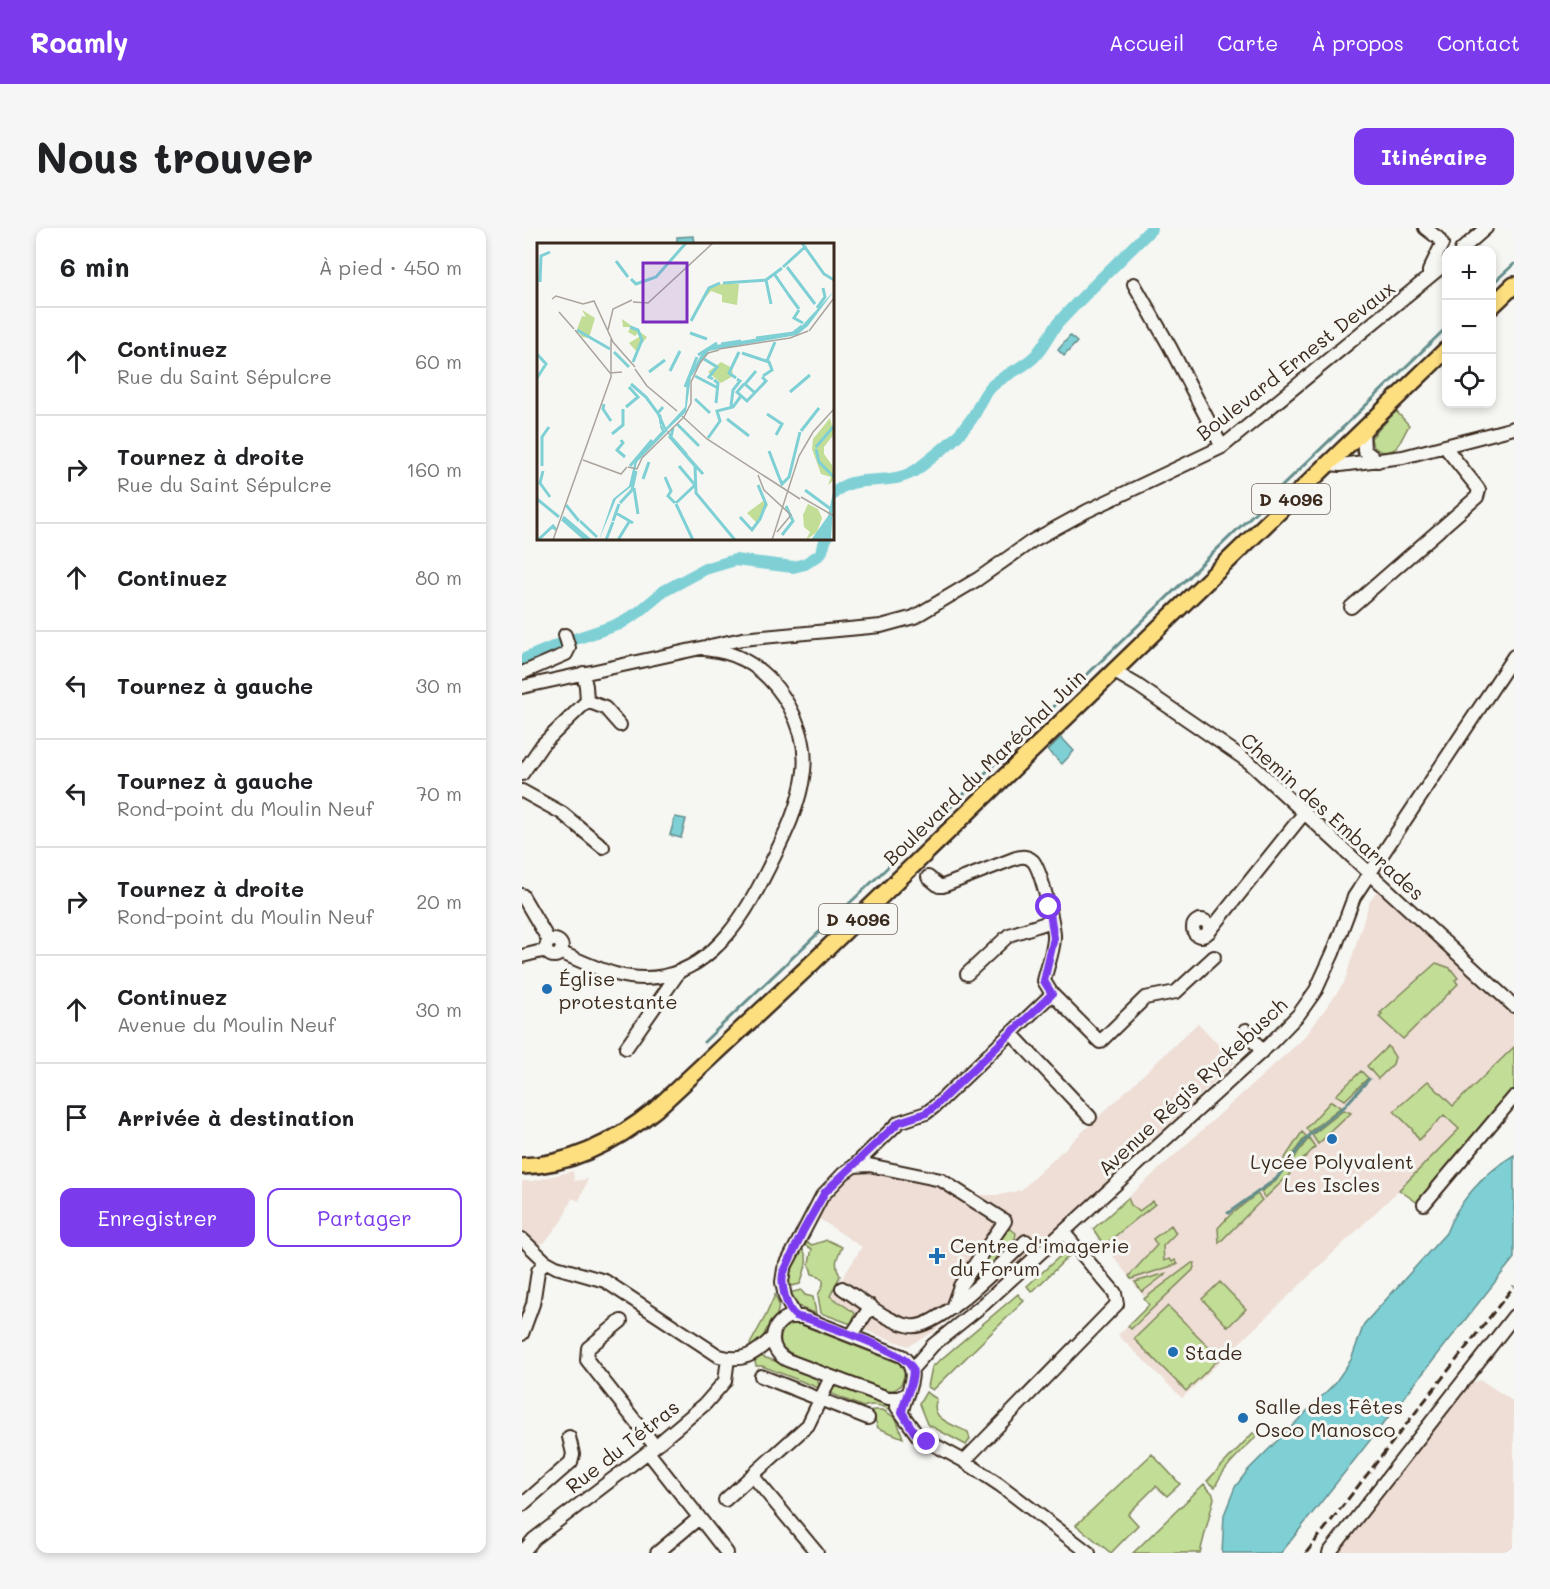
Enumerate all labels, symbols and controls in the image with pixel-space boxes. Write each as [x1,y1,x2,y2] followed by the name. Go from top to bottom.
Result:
[30,24,129,60] text: Roamly
[1109,29,1184,56] text: Accueil
[1217,29,1278,56] text: Carte
[1311,29,1404,56] text: À propos
[1437,29,1520,56] text: Contact
[1354,128,1514,185] button: Itinéraire
[36,129,314,184] text: Nous trouver
[537,243,834,540] inset map
[1442,246,1496,408] map controls
[1442,246,1496,300] button: +
[60,250,129,284] text: 6 min
[319,254,462,280] text: À pied · 450 m
[1190,274,1400,446] street label: Boulevard Ernest Devaux
[1442,300,1496,354] button: −
[117,334,227,363] text: Continuez
[60,345,93,378] icon: ahead
[415,348,462,374] text: 60 m
[1442,354,1496,408] button: locate
[117,363,332,389] text: Rue du Saint Sépulcre
[117,442,304,471] text: Tournez à droite
[60,453,93,486] icon: right
[406,456,462,482] text: 160 m
[117,471,332,497] text: Rue du Saint Sépulcre
[1252,484,1330,514] road number: D 4096
[60,561,93,594] icon: ahead
[117,563,227,592] text: Continuez
[415,564,462,590] text: 80 m
[877,663,1091,871] street label: Boulevard du Maréchal Juin
[60,669,93,702] icon: left
[117,671,313,700] text: Tournez à gauche
[416,672,462,698] text: 30 m
[1236,727,1430,905] street label: Chemin des Embarrades
[117,766,313,795] text: Tournez à gauche
[60,777,93,810] icon: left
[416,780,462,806] text: 70 m
[117,795,374,821] text: Rond-point du Moulin Neuf
[117,874,304,903] text: Tournez à droite
[60,885,93,918] icon: right
[416,888,462,914] text: 20 m
[1035,893,1061,919] route start
[117,903,374,929] text: Rond-point du Moulin Neuf
[819,904,897,934] road number: D 4096
[559,965,678,1014] place label: Église protestante
[117,982,227,1011] text: Continuez
[540,982,554,996] marker: Église protestante
[1092,991,1292,1181] street label: Avenue Régis Ryckebusch
[60,993,93,1026] icon: ahead
[416,996,462,1022] text: 30 m
[117,1011,336,1037] text: Avenue du Moulin Neuf
[60,1101,93,1134] icon: arrive
[117,1103,354,1132] text: Arrivée à destination
[1325,1132,1339,1146] marker: Lycée Polyvalent Les Iscles
[1250,1148,1414,1197] place label: Lycée Polyvalent Les Iscles
[60,1188,255,1247] button: Enregistrer
[267,1188,462,1247] button: Partager
[950,1232,1130,1281] place label: Centre d'imagerie du Forum
[928,1247,946,1265] marker: Centre d'imagerie du Forum
[1185,1339,1243,1365] place label: Stade
[1166,1345,1180,1359] marker: Stade
[1255,1393,1403,1442] place label: Salle des Fêtes Osco Manosco
[560,1394,684,1498] street label: Rue du Tétras
[1236,1411,1250,1425] marker: Salle des Fêtes Osco Manosco
[913,1428,939,1454] route end

